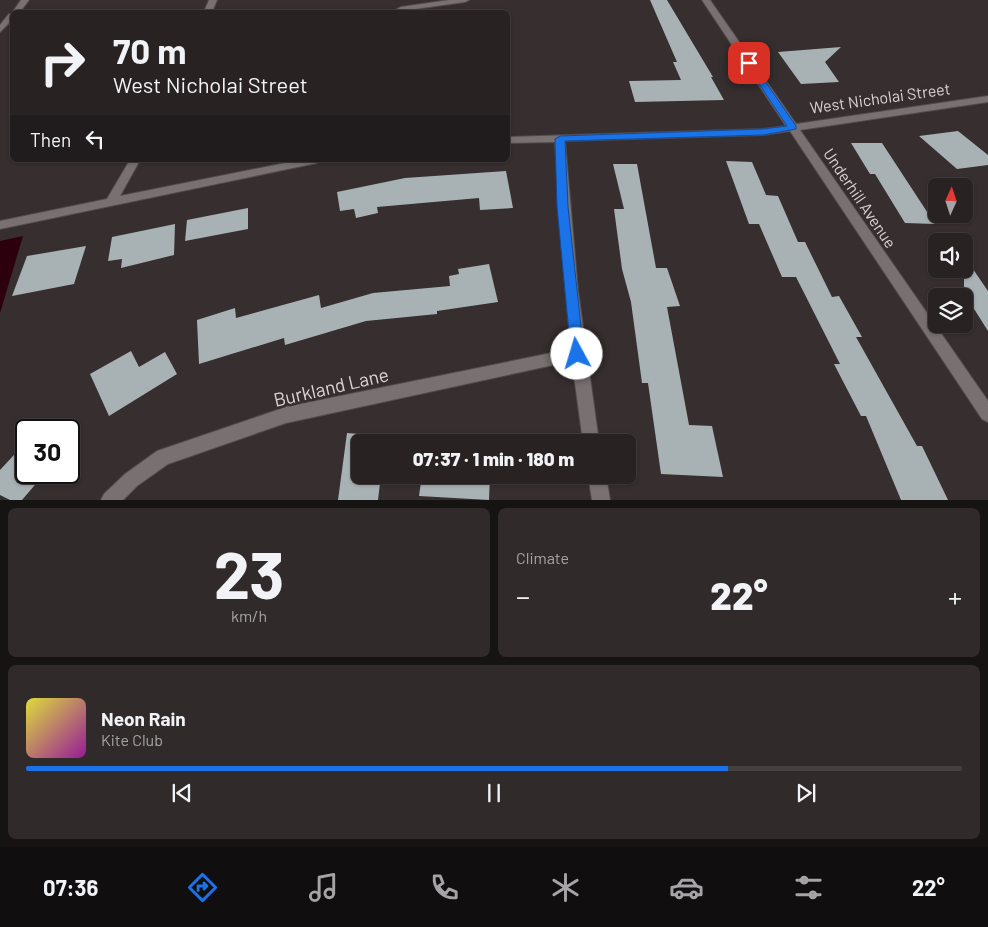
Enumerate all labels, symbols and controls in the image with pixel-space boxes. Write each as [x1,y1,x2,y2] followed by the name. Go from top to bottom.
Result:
[113,29,187,71] text: 70 m
[30,30,95,95] icon: right
[728,42,770,84] pin
[735,49,763,77] icon: arrive
[113,71,308,97] text: West Nicholai Street
[808,78,951,117] street label: West Nicholai Street
[81,125,109,153] icon: left
[30,128,71,151] text: Then
[820,144,901,251] street label: Underhill Avenue
[928,178,972,222] north arrow
[928,178,973,333] map controls
[928,233,973,278] button: sound
[928,288,973,333] button: layers
[550,327,602,379] position arrow
[271,362,391,411] street label: Burkland Lane
[15,419,80,484] speed limit sign: 30
[413,447,574,470] text: 07:37 · 1 min · 180 m
[214,534,284,612] text: 23
[516,548,569,567] text: Climate
[710,572,768,618] text: 22°
[516,579,530,613] text: −
[948,579,962,613] text: +
[231,606,267,625] text: km/h
[101,707,186,730] text: Neon Rain
[101,730,163,749] text: Kite Club
[168,779,196,807] icon: previous
[480,779,508,807] icon: pause
[792,779,820,807] icon: next
[185,870,220,905] icon: directions
[306,870,341,905] icon: music
[427,870,462,905] icon: phone
[548,870,583,905] icon: climate
[669,870,704,905] icon: car
[791,870,826,905] icon: filters
[43,874,98,900] text: 07:36
[912,874,945,900] text: 22°

